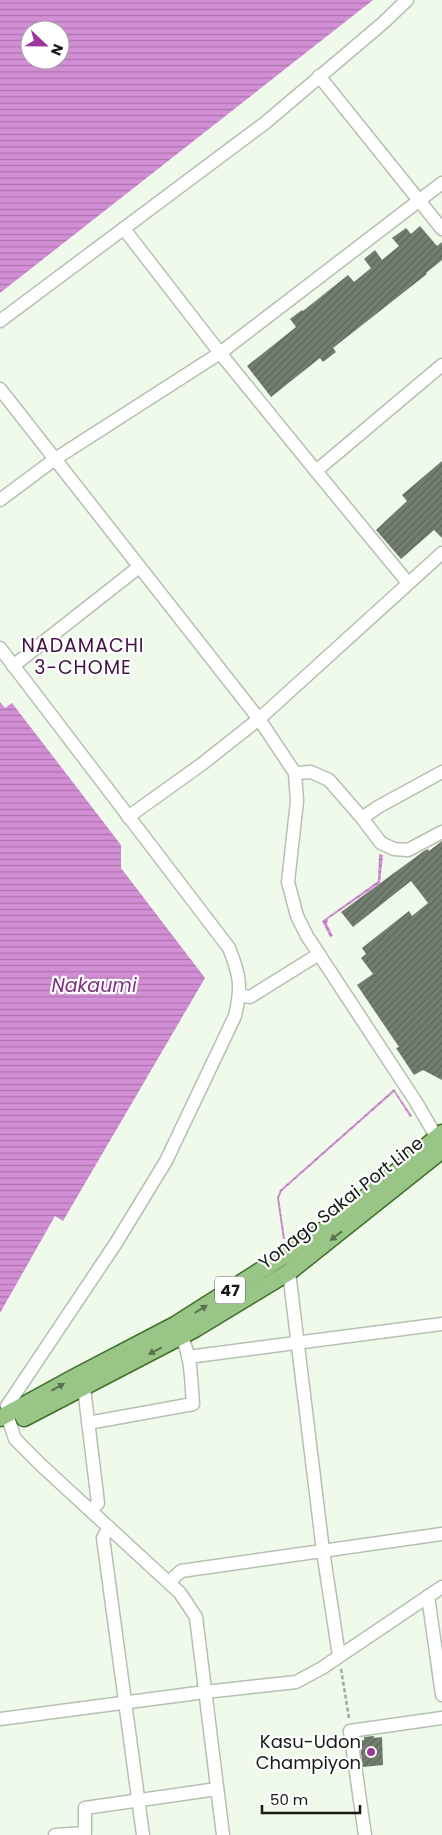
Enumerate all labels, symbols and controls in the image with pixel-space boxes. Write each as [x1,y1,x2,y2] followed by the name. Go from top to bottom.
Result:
[20,20,70,70] north arrow
[46,41,68,58] text: N
[21,632,145,681] district label: NADAMACHI 3-CHOME
[51,972,137,999] water label: Nakaumi
[253,1130,428,1275] street label: Yonago Sakai Port Line
[329,1231,343,1241] one-way arrow
[215,1276,245,1304] road number: 47
[194,1304,207,1314] one-way arrow
[148,1346,161,1355] one-way arrow
[51,1382,65,1391] one-way arrow
[256,1729,361,1775] place label: Kasu-Udon Chaｍpiyon
[365,1746,377,1758] marker: Kasu-Udon Chaｍpiyon
[262,1782,360,1814] scale bar
[270,1789,308,1810] text: 50 m

